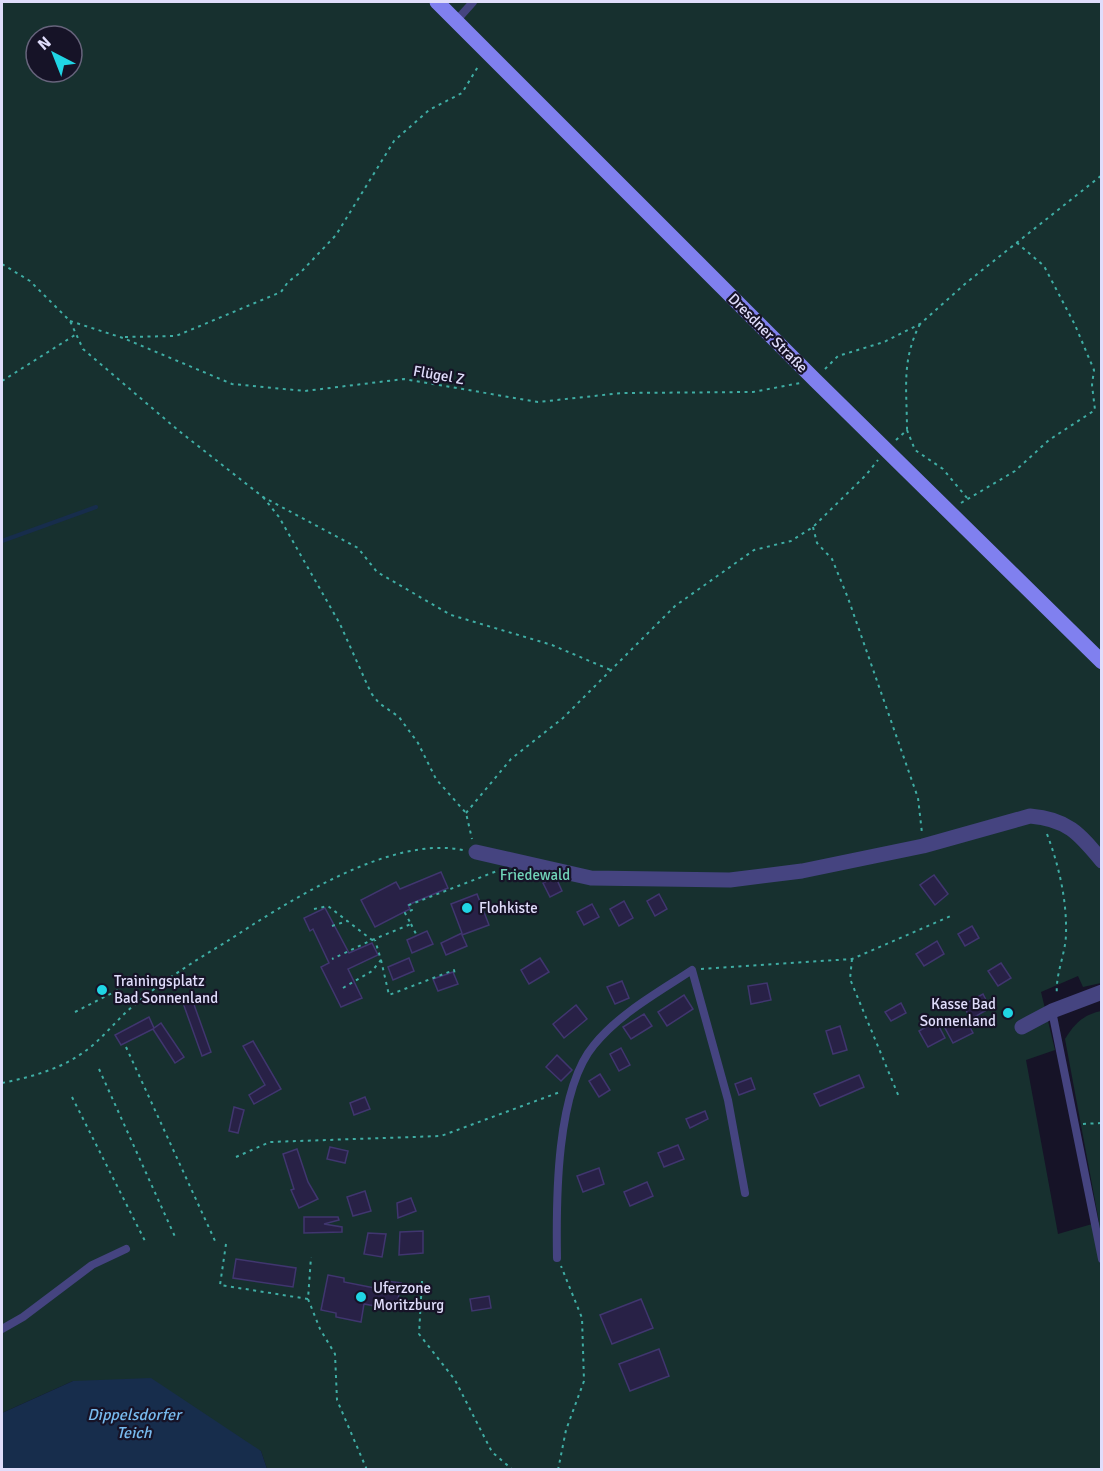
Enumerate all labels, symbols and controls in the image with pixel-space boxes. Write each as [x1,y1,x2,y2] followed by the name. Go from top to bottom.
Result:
[24,24,84,84] north arrow
[34,32,55,55] text: N
[725,290,811,376] street label: Dresdner Straße
[412,362,466,388] street label: Flügel Z
[500,866,570,884] park label: Friedewald
[479,899,538,917] place label: Flohkiste
[460,901,474,915] marker: Flohkiste
[114,972,218,1007] place label: Trainingsplatz Bad Sonnenland
[95,983,109,997] marker: Trainingsplatz Bad Sonnenland
[920,995,996,1030] place label: Kasse Bad Sonnenland
[1001,1006,1015,1020] marker: Kasse Bad Sonnenland
[373,1279,444,1314] place label: Uferzone Moritzburg
[354,1290,368,1304] marker: Uferzone Moritzburg
[87,1405,183,1443] water label: Dippelsdorfer Teich

